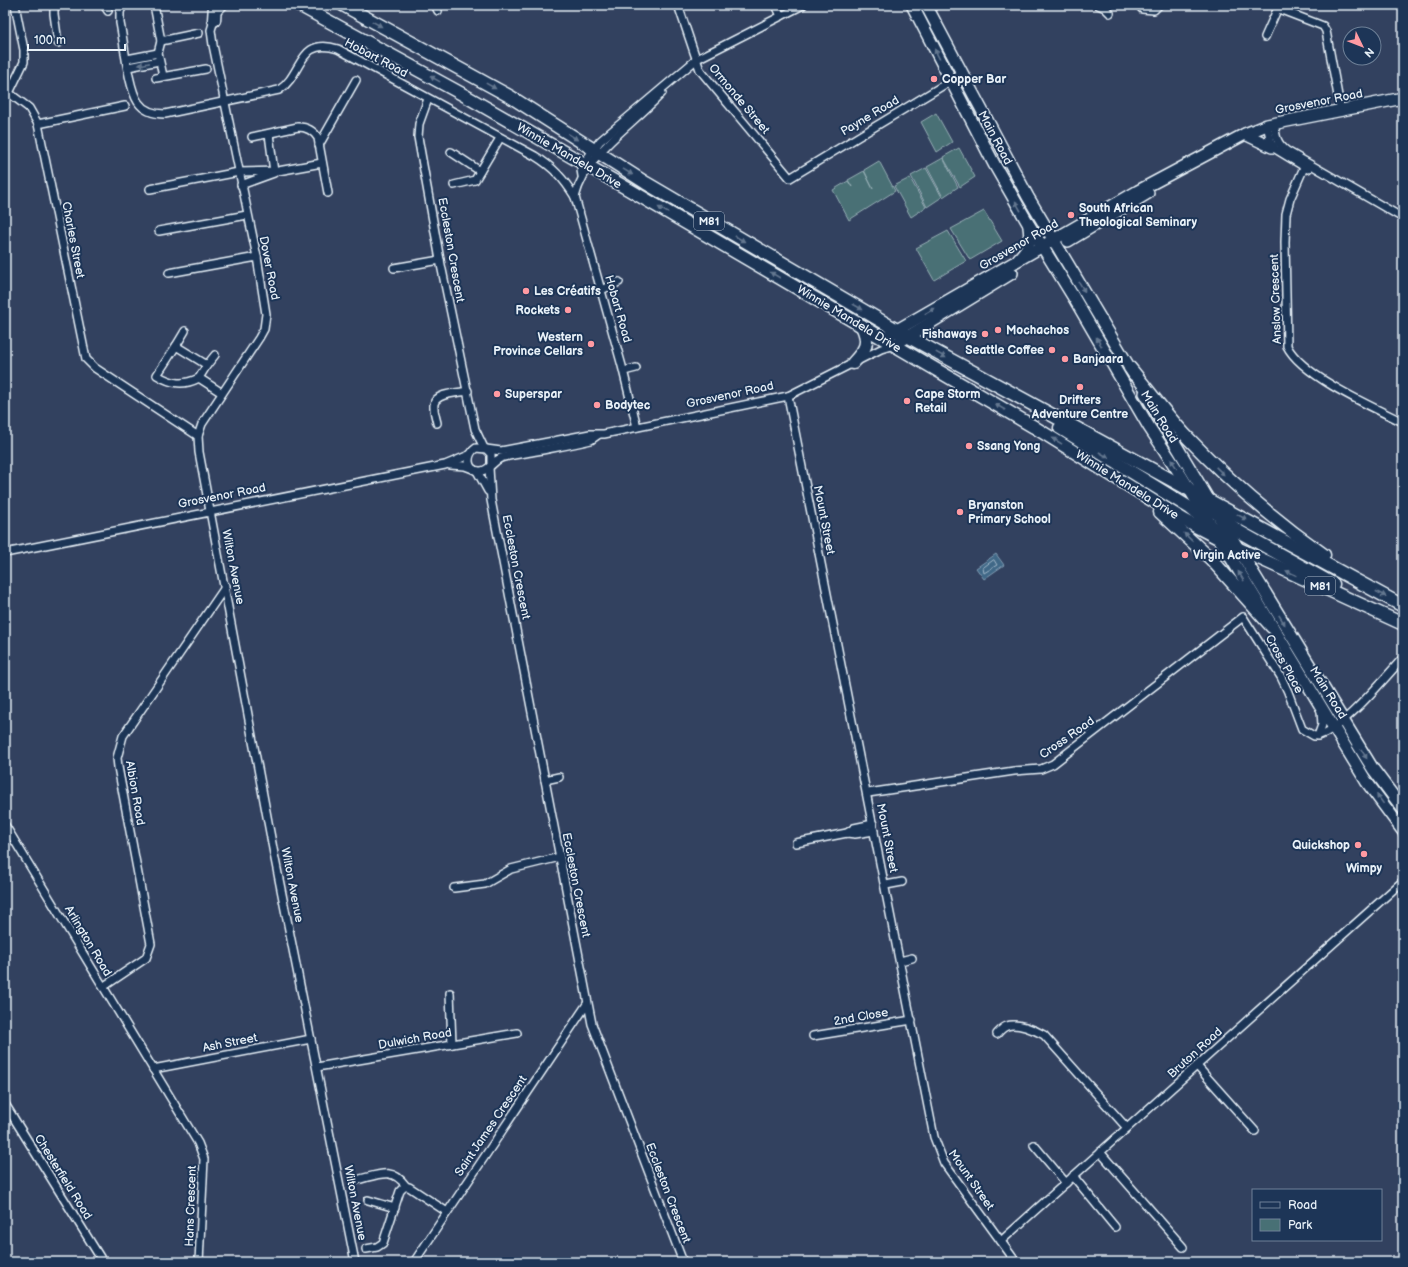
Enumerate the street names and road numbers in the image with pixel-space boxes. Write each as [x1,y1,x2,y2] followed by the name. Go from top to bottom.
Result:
[342,35,410,81] street label: Hobart Road
[705,61,773,137] street label: Ormonde Street
[1274,86,1364,118] street label: Grosvenor Road
[838,93,902,139] street label: Payne Road
[975,108,1016,168] street label: Main Road
[514,120,624,192] street label: Winnie Mandela Drive
[434,196,468,304] street label: Eccleston Crescent
[58,200,88,280] street label: Charles Street
[694,212,724,230] road number: M81
[977,216,1061,274] street label: Grosvenor Road
[255,235,283,301] street label: Dover Road
[1267,253,1285,344] street label: Anslow Crescent
[601,274,635,345] street label: Hobart Road
[794,282,904,356] street label: Winnie Mandela Drive
[685,378,775,412] street label: Grosvenor Road
[1137,388,1181,446] street label: Main Road
[1073,447,1181,523] street label: Winnie Mandela Drive
[177,480,267,512] street label: Grosvenor Road
[810,484,838,556] street label: Mount Street
[499,513,534,621] street label: Eccleston Crescent
[218,528,248,606] street label: Wilton Avenue
[1305,577,1335,595] road number: M81
[1262,632,1306,696] street label: Cross Place
[1306,664,1350,722] street label: Main Road
[1037,714,1097,762] street label: Cross Road
[122,759,148,827] street label: Albion Road
[873,802,901,874] street label: Mount Street
[559,831,594,939] street label: Eccleston Crescent
[277,846,307,924] street label: Wilton Avenue
[61,903,115,979] street label: Arlington Road
[833,1005,889,1029] street label: 2nd Close
[1165,1024,1226,1081] street label: Bruton Road
[377,1025,453,1053] street label: Dulwich Road
[201,1030,259,1056] street label: Ash Street
[452,1072,531,1179] street label: Saint James Crescent
[31,1132,95,1222] street label: Chesterfield Road
[642,1141,694,1246] street label: Eccleston Crescent
[945,1147,997,1213] street label: Mount Street
[340,1164,370,1242] street label: Wilton Avenue
[182,1165,200,1247] street label: Hans Crescent

